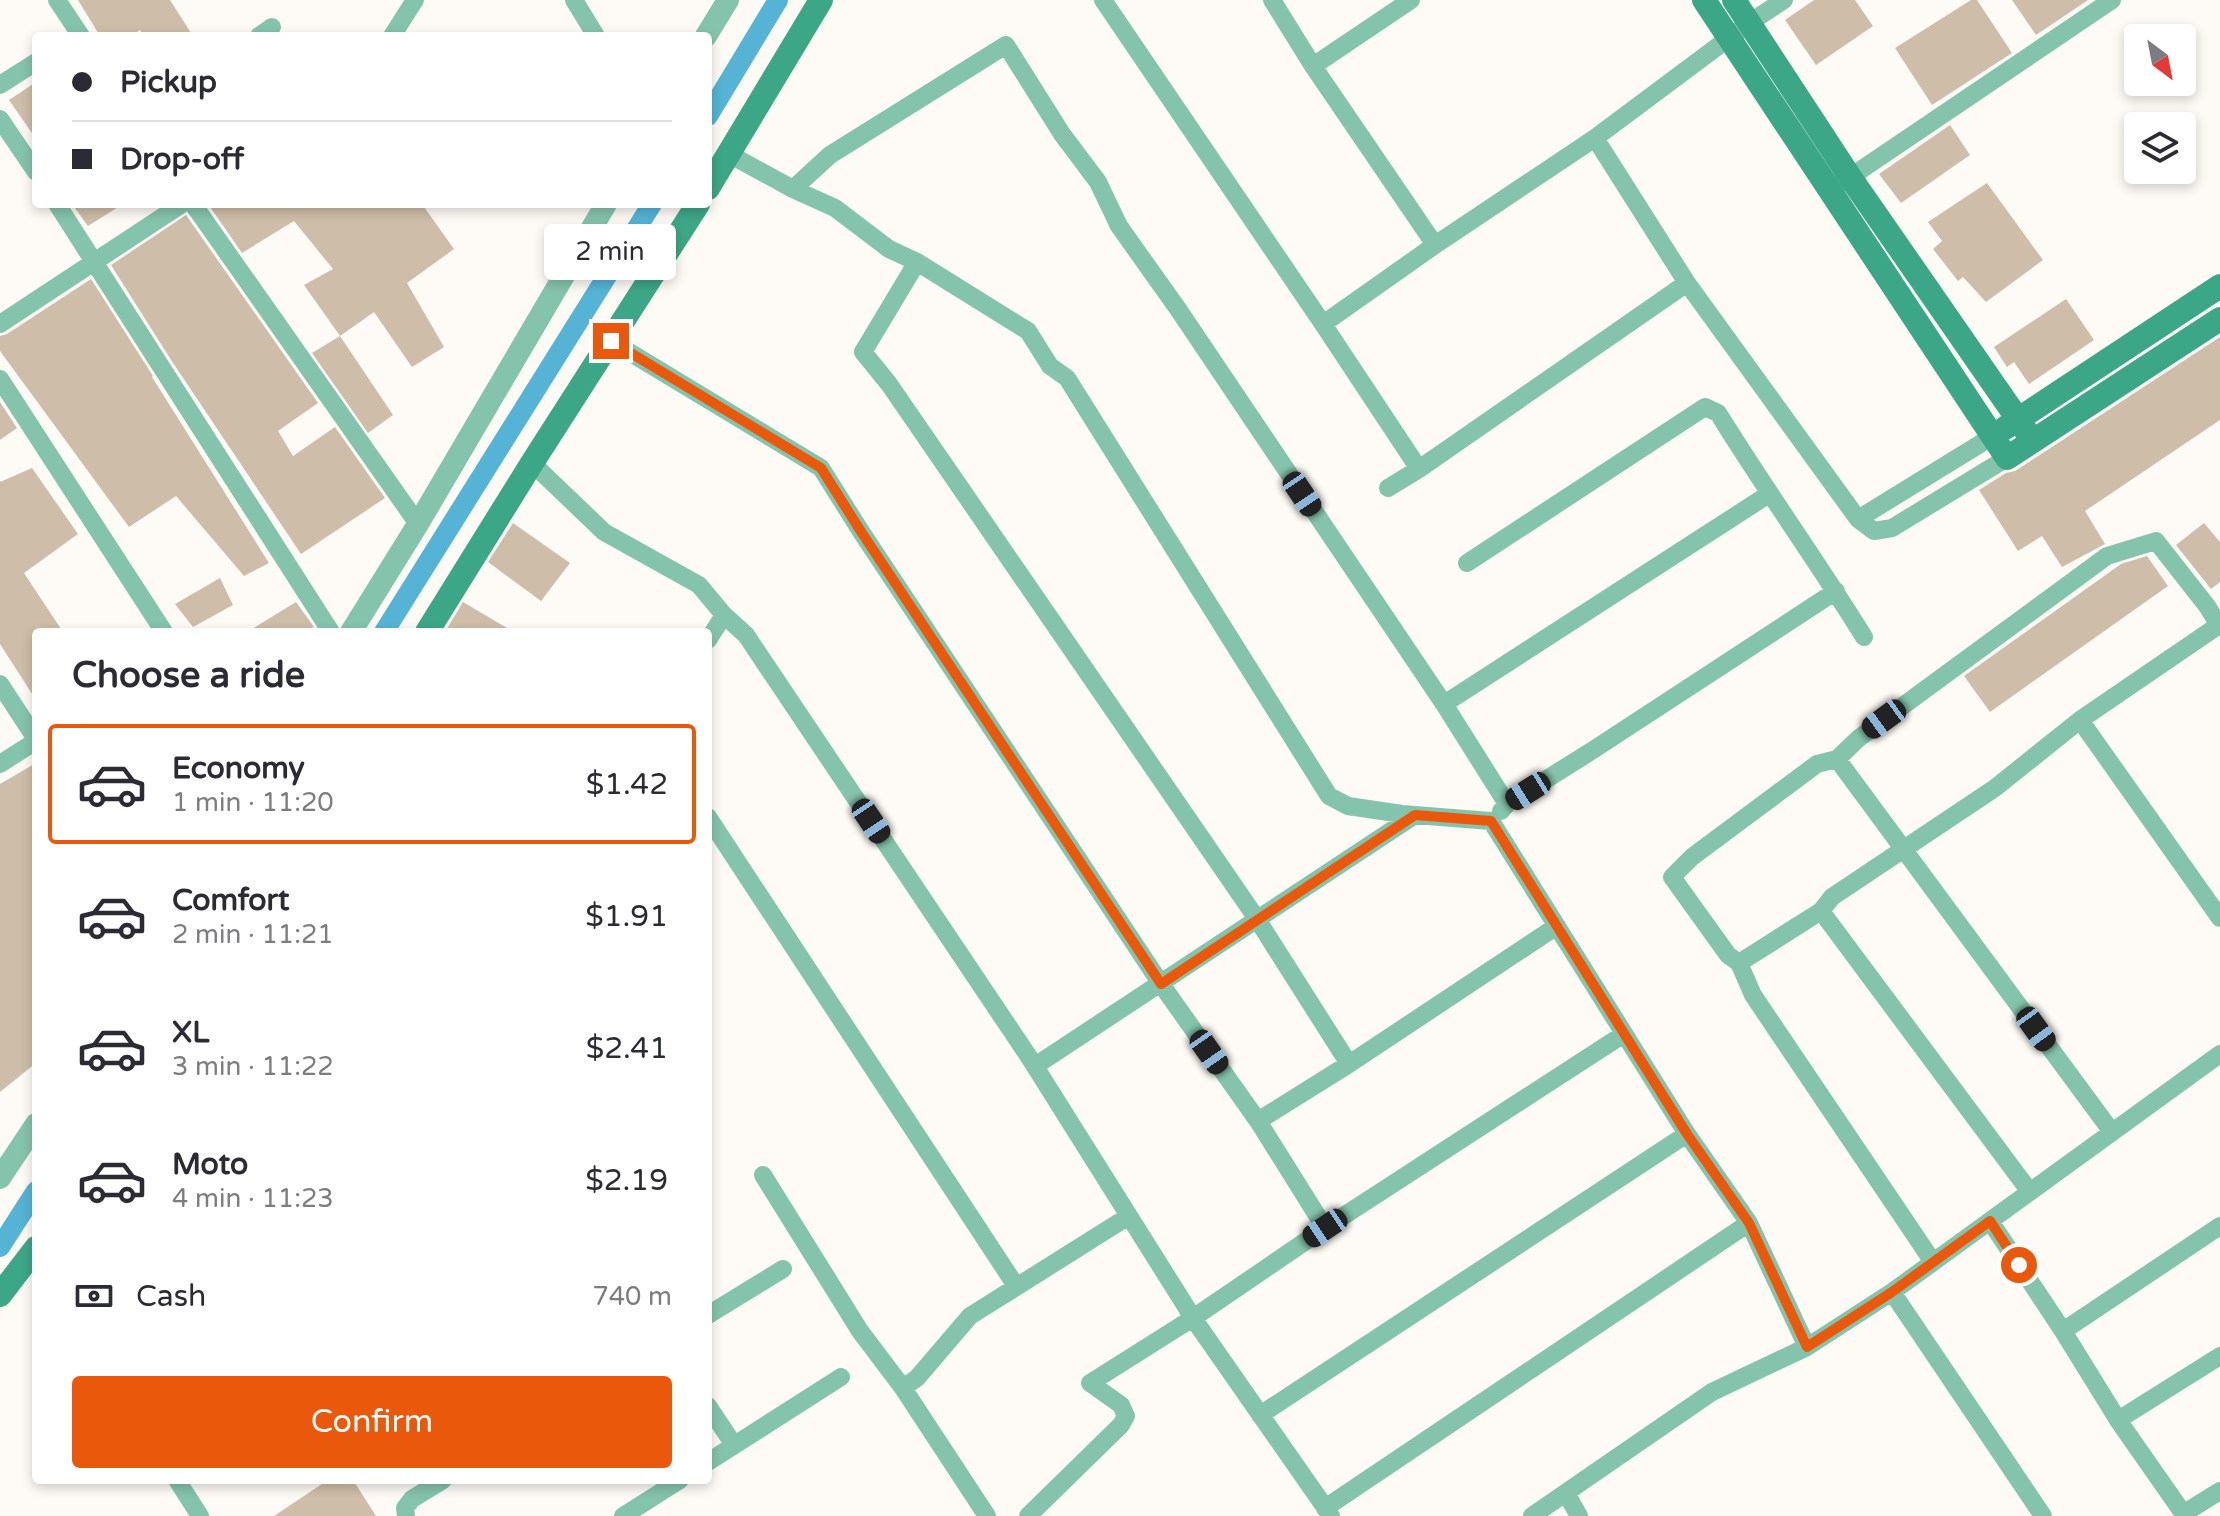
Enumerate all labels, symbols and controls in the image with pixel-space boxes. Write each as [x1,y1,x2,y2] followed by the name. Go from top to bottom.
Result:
[2124,24,2196,96] north arrow
[2124,24,2196,184] map controls
[120,64,217,101] text: Pickup
[2124,112,2196,184] button: layers
[120,141,244,178] text: Drop-off
[545,225,677,281] callout: 2 min
[575,236,645,267] text: 2 min
[593,323,629,359] route end
[1279,467,1325,521] car
[72,654,305,697] text: Choose a ride
[1858,695,1910,743] car
[76,748,148,820] icon: car
[172,750,305,787] text: Economy
[586,766,668,803] text: $1.42
[1501,768,1555,814] car
[172,787,334,818] text: 1 min · 11:20
[848,794,894,848] car
[76,880,148,952] icon: car
[172,882,290,919] text: Comfort
[585,898,668,935] text: $1.91
[172,919,334,950] text: 2 min · 11:21
[2012,1003,2060,1055] car
[76,1012,148,1084] icon: car
[172,1014,209,1051] text: XL
[1185,1025,1233,1079] car
[586,1030,668,1067] text: $2.41
[172,1051,334,1082] text: 3 min · 11:22
[76,1144,148,1216] icon: car
[172,1146,248,1183] text: Moto
[585,1162,668,1199] text: $2.19
[172,1183,334,1214] text: 4 min · 11:23
[1298,1205,1352,1251] car
[2001,1247,2037,1283] route start
[72,1274,116,1318] icon: cash
[136,1278,206,1315] text: Cash
[592,1281,672,1312] text: 740 m
[72,1376,672,1468] button: Confirm

